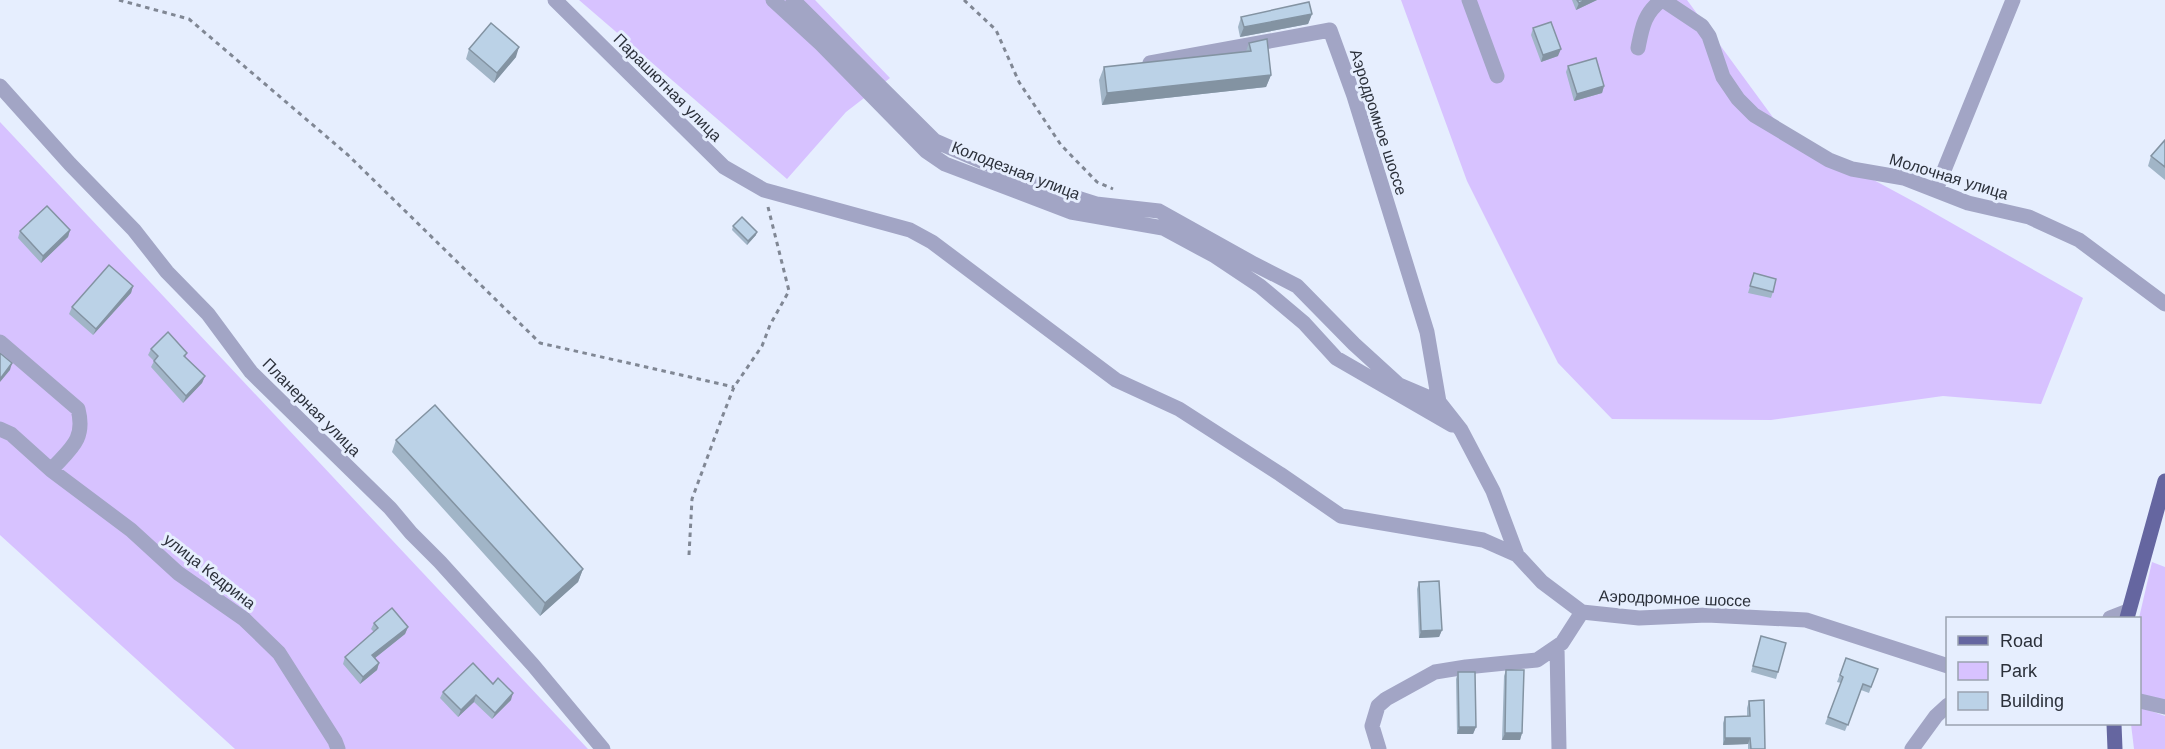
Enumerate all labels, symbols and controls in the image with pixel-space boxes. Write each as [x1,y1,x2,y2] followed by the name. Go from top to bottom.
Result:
[610,30,725,145] street label: Парашютная улица
[1347,47,1410,197] street label: Аэродромное шоссе
[949,138,1082,203] street label: Колодезная улица
[1887,150,2010,203] street label: Молочная улица
[259,355,364,460] street label: Планерная улица
[161,530,259,612] street label: улица Кедрина
[1598,587,1752,610] street label: Аэродромное шоссе
[1946,617,2141,725] legend
[2000,631,2043,651] text: Road
[2000,661,2038,681] text: Park
[2000,691,2064,711] text: Building

